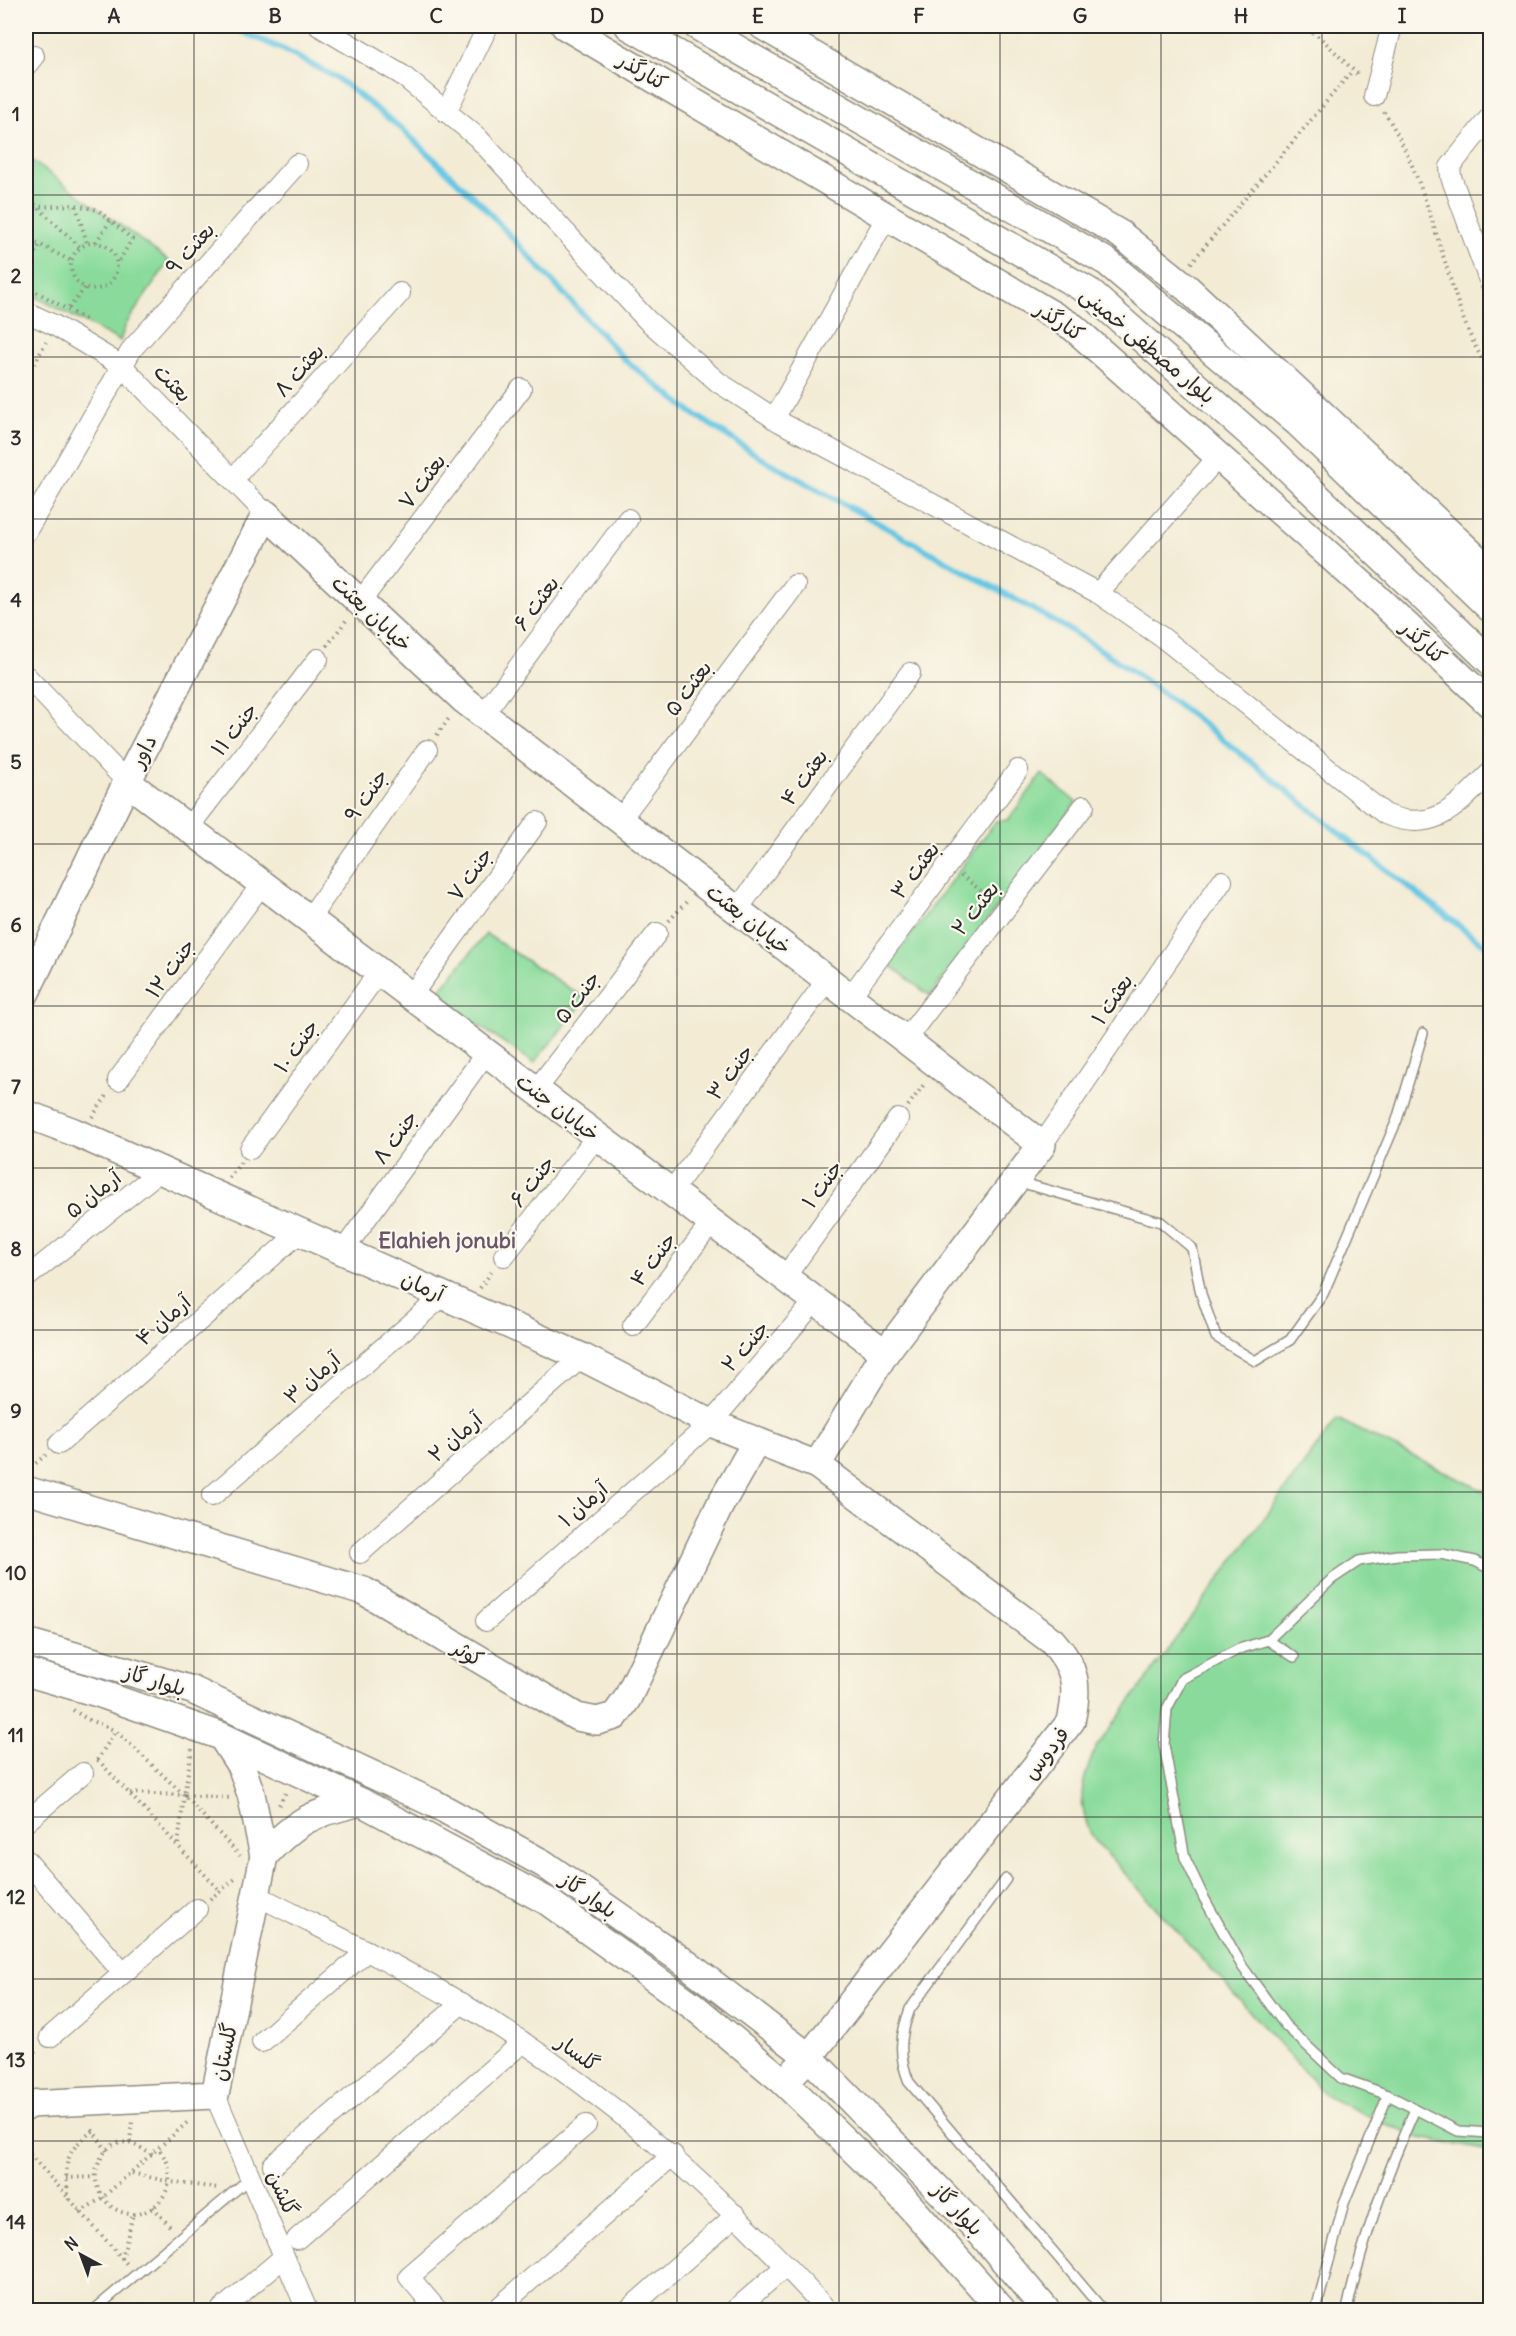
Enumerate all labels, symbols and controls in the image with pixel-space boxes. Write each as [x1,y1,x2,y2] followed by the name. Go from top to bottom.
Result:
[108,3,121,28] text: A
[268,3,282,28] text: B
[429,3,443,28] text: C
[590,3,604,28] text: D
[752,3,764,28] text: E
[913,3,925,28] text: F
[1073,3,1087,28] text: G
[1234,3,1248,28] text: H
[1398,3,1407,28] text: I
[611,45,673,96] street label: کنارگذر
[12,101,20,126] text: 1
[159,216,221,280] street label: بعثت ۹
[11,263,22,288] text: 2
[1074,281,1221,410] street label: بلوار مصطفی خمینی
[1029,294,1090,347] street label: کنارگذر
[268,338,330,402] street label: بعثت ۸
[148,358,198,408] street label: بعثت
[10,425,22,450] text: 3
[392,448,452,514] street label: بعثت ۷
[326,569,418,657] street label: خیابان بعثت
[507,570,565,636] street label: بعثت ۶
[10,587,22,612] text: 4
[1394,612,1453,670] street label: کنارگذر
[658,655,718,721] street label: بعثت ۵
[205,697,263,761] street label: جنت ۱۱
[123,730,163,774] street label: داور
[774,743,834,811] street label: بعثت ۴
[10,749,22,774] text: 5
[338,763,394,827] street label: جنت ۹
[884,836,946,904] street label: بعثت ۳
[441,842,499,906] street label: جنت ۷
[945,875,1005,941] street label: بعثت ۲
[701,877,797,961] street label: خیابان بعثت
[10,912,22,937] text: 6
[139,933,201,1003] street label: جنت ۱۲
[548,965,606,1029] street label: جنت ۵
[1085,968,1139,1030] street label: بعثت ۱
[267,1014,325,1078] street label: جنت ۱۰
[701,1039,759,1105] street label: جنت ۳
[511,1067,605,1147] street label: خیابان جنت
[11,1074,21,1099] text: 7
[366,1105,424,1169] street label: جنت ۸
[503,1150,561,1212] street label: جنت ۶
[795,1155,849,1213] street label: جنت ۱
[60,1163,127,1224] street label: آرمان ۵
[378,1226,516,1254] district label: Elahieh jonubi
[624,1226,682,1292] street label: جنت ۴
[10,1236,22,1261] text: 8
[397,1265,449,1308] street label: آرمان
[130,1288,197,1352] street label: آرمان ۴
[715,1315,775,1377] street label: جنت ۲
[278,1345,347,1410] street label: آرمان ۳
[10,1398,22,1423] text: 9
[422,1405,488,1468] street label: آرمان ۲
[553,1475,614,1533] street label: آرمان ۱
[5,1560,27,1585] text: 10
[446,1632,489,1673] street label: کوثر
[119,1657,189,1702] street label: بلوار گاز
[1017,1721,1075,1785] street label: فردوس
[8,1722,24,1747] text: 11
[554,1865,623,1924] street label: بلوار گاز
[7,1884,25,1909] text: 12
[205,2020,243,2084] street label: گلستان
[550,2027,605,2078] street label: گلسار
[6,2047,26,2072] text: 13
[261,2166,305,2220] street label: گلشن
[925,2175,989,2241] street label: بلوار گاز
[6,2209,26,2234] text: 14
[51,2225,111,2285] north arrow
[60,2233,82,2255] text: N

